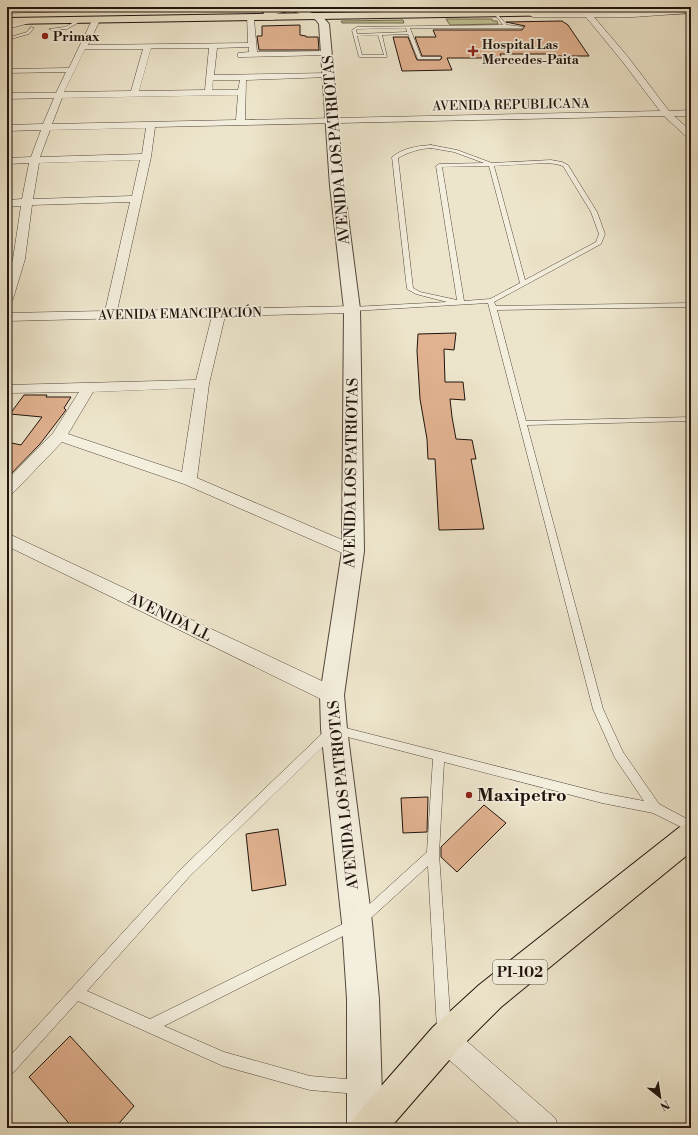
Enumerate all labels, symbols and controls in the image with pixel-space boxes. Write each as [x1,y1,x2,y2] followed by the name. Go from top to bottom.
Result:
[53,29,100,45] place label: Primax
[40,31,50,41] marker: Primax
[482,37,580,68] place label: Hospital Las Mercedes-Paita
[467,45,479,57] marker: Hospital Las Mercedes-Paita
[319,54,354,247] street label: AVENIDA LOS PATRIOTAS
[431,96,591,114] street label: AVENIDA REPUBLICANA
[97,304,262,323] street label: AVENIDA EMANCIPACIÓN
[340,378,363,569] street label: AVENIDA LOS PATRIOTAS
[124,589,215,646] street label: AVENIDA LL
[324,699,363,892] street label: AVENIDA LOS PATRIOTAS
[477,784,567,807] place label: Maxipetro
[464,790,474,800] marker: Maxipetro
[493,960,547,984] road number: PI-102
[640,1077,680,1117] north arrow
[657,1097,672,1113] text: N

